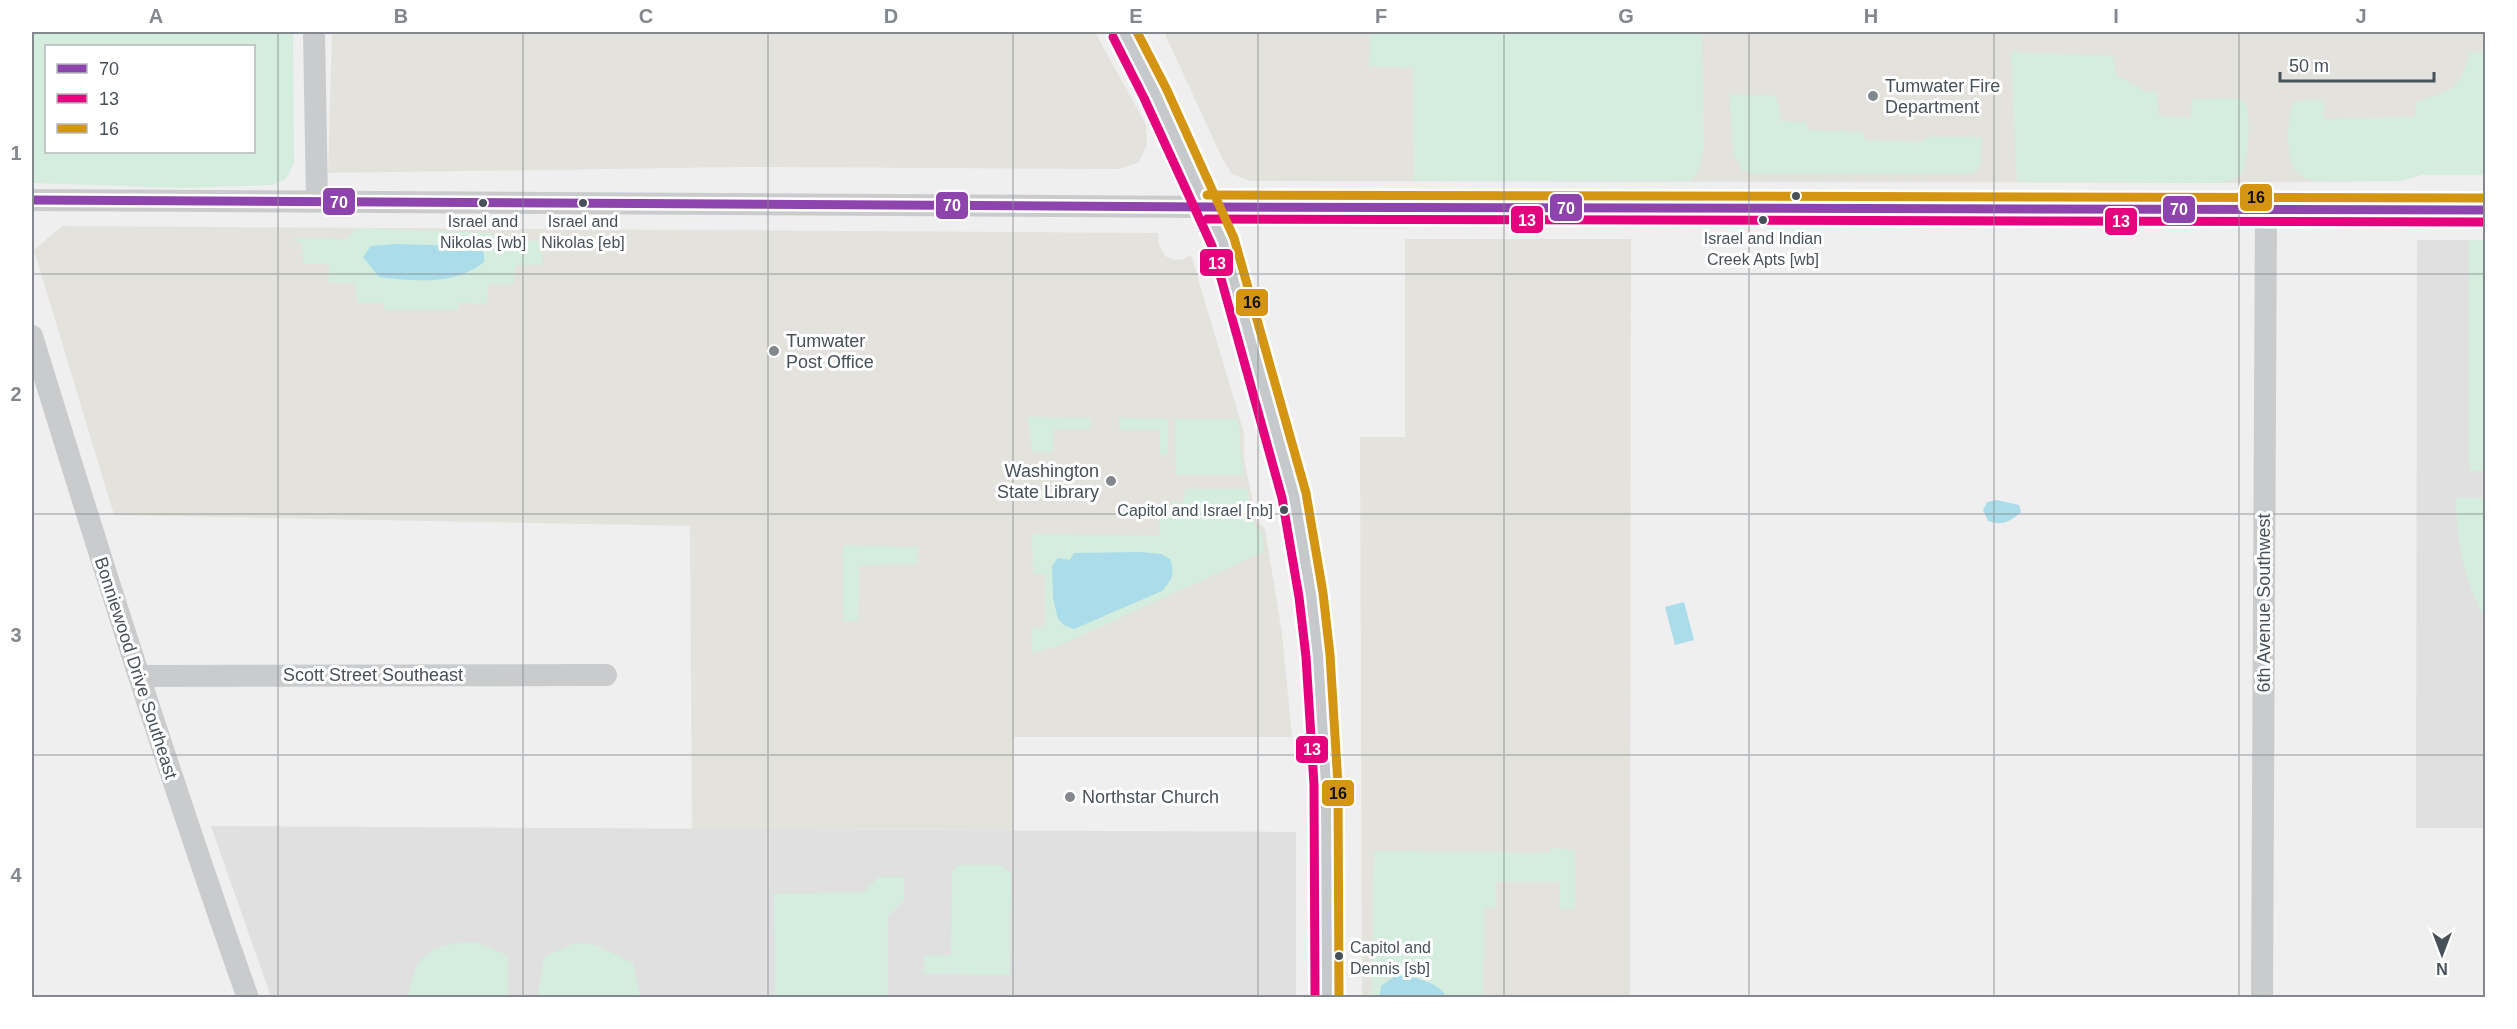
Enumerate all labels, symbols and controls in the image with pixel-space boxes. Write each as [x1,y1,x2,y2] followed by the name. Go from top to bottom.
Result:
[149,5,163,27] text: A
[394,5,408,27] text: B
[639,5,653,27] text: C
[884,5,898,27] text: D
[1129,5,1143,27] text: E
[1375,5,1387,27] text: F
[1618,5,1634,27] text: G
[1864,5,1878,27] text: H
[2113,5,2119,27] text: I
[2355,5,2367,27] text: J
[45,45,255,153] legend
[2280,45,2434,83] scale bar
[2289,56,2329,76] text: 50 m
[99,59,119,79] text: 70
[1885,76,2000,117] place label: Tumwater Fire Department
[99,89,119,109] text: 13
[1866,89,1880,103] marker: Tumwater Fire Department
[99,119,119,139] text: 16
[10,142,22,164] text: 1
[2239,183,2273,212] line badge: 16
[322,187,356,216] line badge: 70
[2247,189,2265,206] text: 16
[1790,190,1802,202] unlabelled marker
[935,191,969,220] line badge: 70
[1549,193,1583,222] line badge: 70
[330,194,348,211] text: 70
[2162,195,2196,224] line badge: 70
[477,197,489,209] marker: Israel and Nikolas [wb]
[577,197,589,209] marker: Israel and Nikolas [eb]
[943,197,961,214] text: 70
[1557,200,1575,217] text: 70
[2170,201,2188,218] text: 70
[1510,205,1544,234] line badge: 13
[2104,207,2138,236] line badge: 13
[1518,212,1536,229] text: 13
[440,213,526,251] place label: Israel and Nikolas [wb]
[541,213,625,251] place label: Israel and Nikolas [eb]
[2112,213,2130,230] text: 13
[1757,214,1769,226] marker: Israel and Indian Creek Apts [wb]
[1704,230,1822,268] place label: Israel and Indian Creek Apts [wb]
[1199,248,1234,277] line badge: 13
[1208,255,1226,272] text: 13
[1235,288,1269,317] line badge: 16
[1243,294,1261,311] text: 16
[786,331,874,372] place label: Tumwater Post Office
[767,344,781,358] marker: Tumwater Post Office
[10,383,22,405] text: 2
[997,461,1099,502] place label: Washington State Library
[1104,474,1118,488] marker: Washington State Library
[1117,502,1273,519] place label: Capitol and Israel [nb]
[1278,504,1290,516] marker: Capitol and Israel [nb]
[2254,514,2274,692] street label: 6th Avenue Southwest
[91,555,181,781] street label: Bonniewood Drive Southeast
[10,624,22,646] text: 3
[283,665,463,685] street label: Scott Street Southeast
[1295,735,1329,764] line badge: 13
[1303,741,1321,758] text: 13
[1321,779,1355,807] line badge: 16
[1329,785,1347,802] text: 16
[1082,787,1219,807] place label: Northstar Church
[1063,790,1077,804] marker: Northstar Church
[10,864,22,886] text: 4
[2412,924,2472,984] north arrow
[1350,939,1431,977] place label: Capitol and Dennis [sb]
[1333,950,1345,962] marker: Capitol and Dennis [sb]
[2436,960,2448,977] text: N

